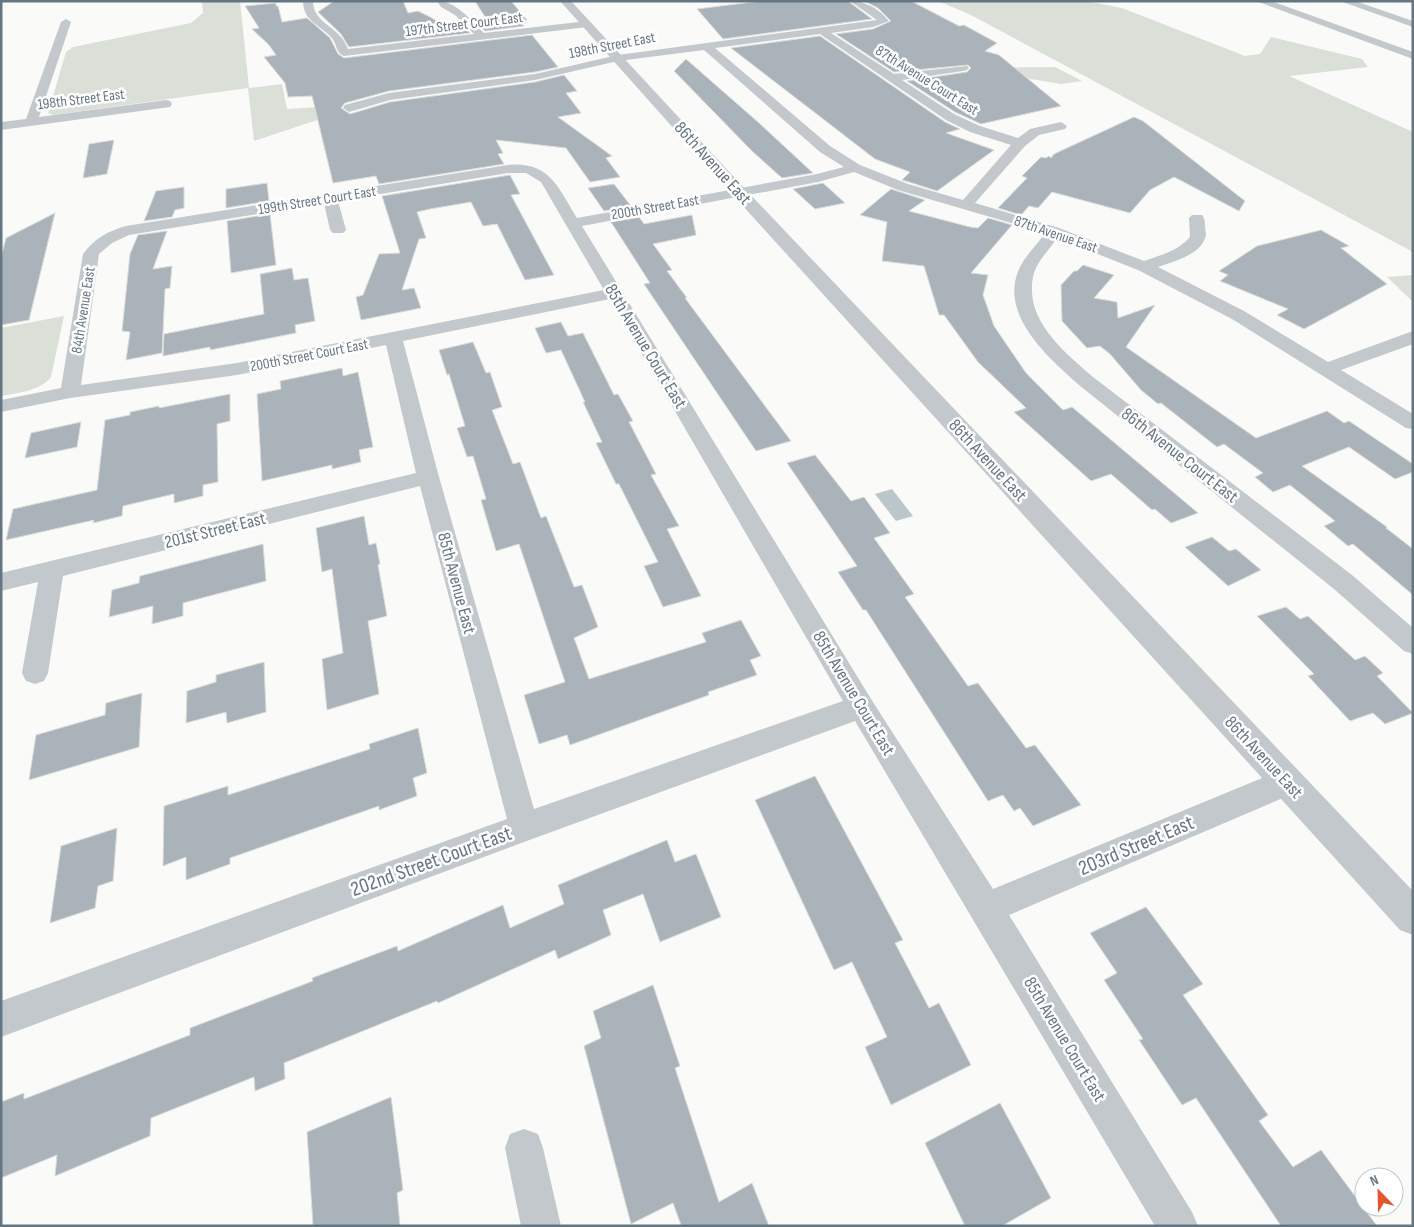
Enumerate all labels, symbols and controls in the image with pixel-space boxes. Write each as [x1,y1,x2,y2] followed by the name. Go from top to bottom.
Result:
[404,8,524,41] street label: 197th Street Court East
[567,28,657,63] street label: 198th Street East
[872,41,982,120] street label: 87th Avenue Court East
[36,85,126,114] street label: 198th Street East
[670,117,756,210] street label: 86th Avenue East
[257,182,378,219] street label: 199th Street Court East
[610,190,701,225] street label: 200th Street East
[1012,211,1100,258] street label: 87th Avenue East
[67,265,100,355] street label: 84th Avenue East
[600,280,691,413] street label: 85th Avenue Court East
[249,335,370,376] street label: 200th Street Court East
[1117,403,1243,508] street label: 86th Avenue Court East
[944,415,1031,506] street label: 86th Avenue East
[162,508,268,553] street label: 201st Street East
[433,530,480,637] street label: 85th Avenue East
[808,627,899,760] street label: 85th Avenue Court East
[1220,712,1307,803] street label: 86th Avenue East
[1075,810,1198,881] street label: 203rd Street East
[347,821,515,902] street label: 202nd Street Court East
[1019,973,1110,1106] street label: 85th Avenue Court East
[1354,1167,1404,1217] north arrow
[1367,1171,1381,1190] text: N

